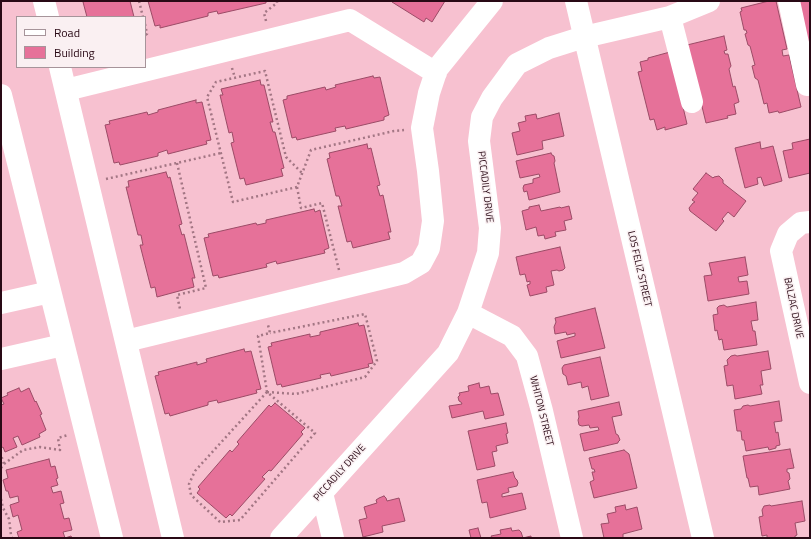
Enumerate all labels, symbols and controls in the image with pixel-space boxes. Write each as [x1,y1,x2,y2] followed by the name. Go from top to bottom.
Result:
[16,16,146,68] legend
[54,23,80,42] text: Road
[54,43,95,62] text: Building
[475,151,495,223] street label: PICCADILY DRIVE
[624,230,654,308] street label: LOS FELIZ STREET
[781,276,805,340] street label: BALZAC DRIVE
[526,375,556,447] street label: WHITON STREET
[311,442,369,504] street label: PICCADILY DRIVE

